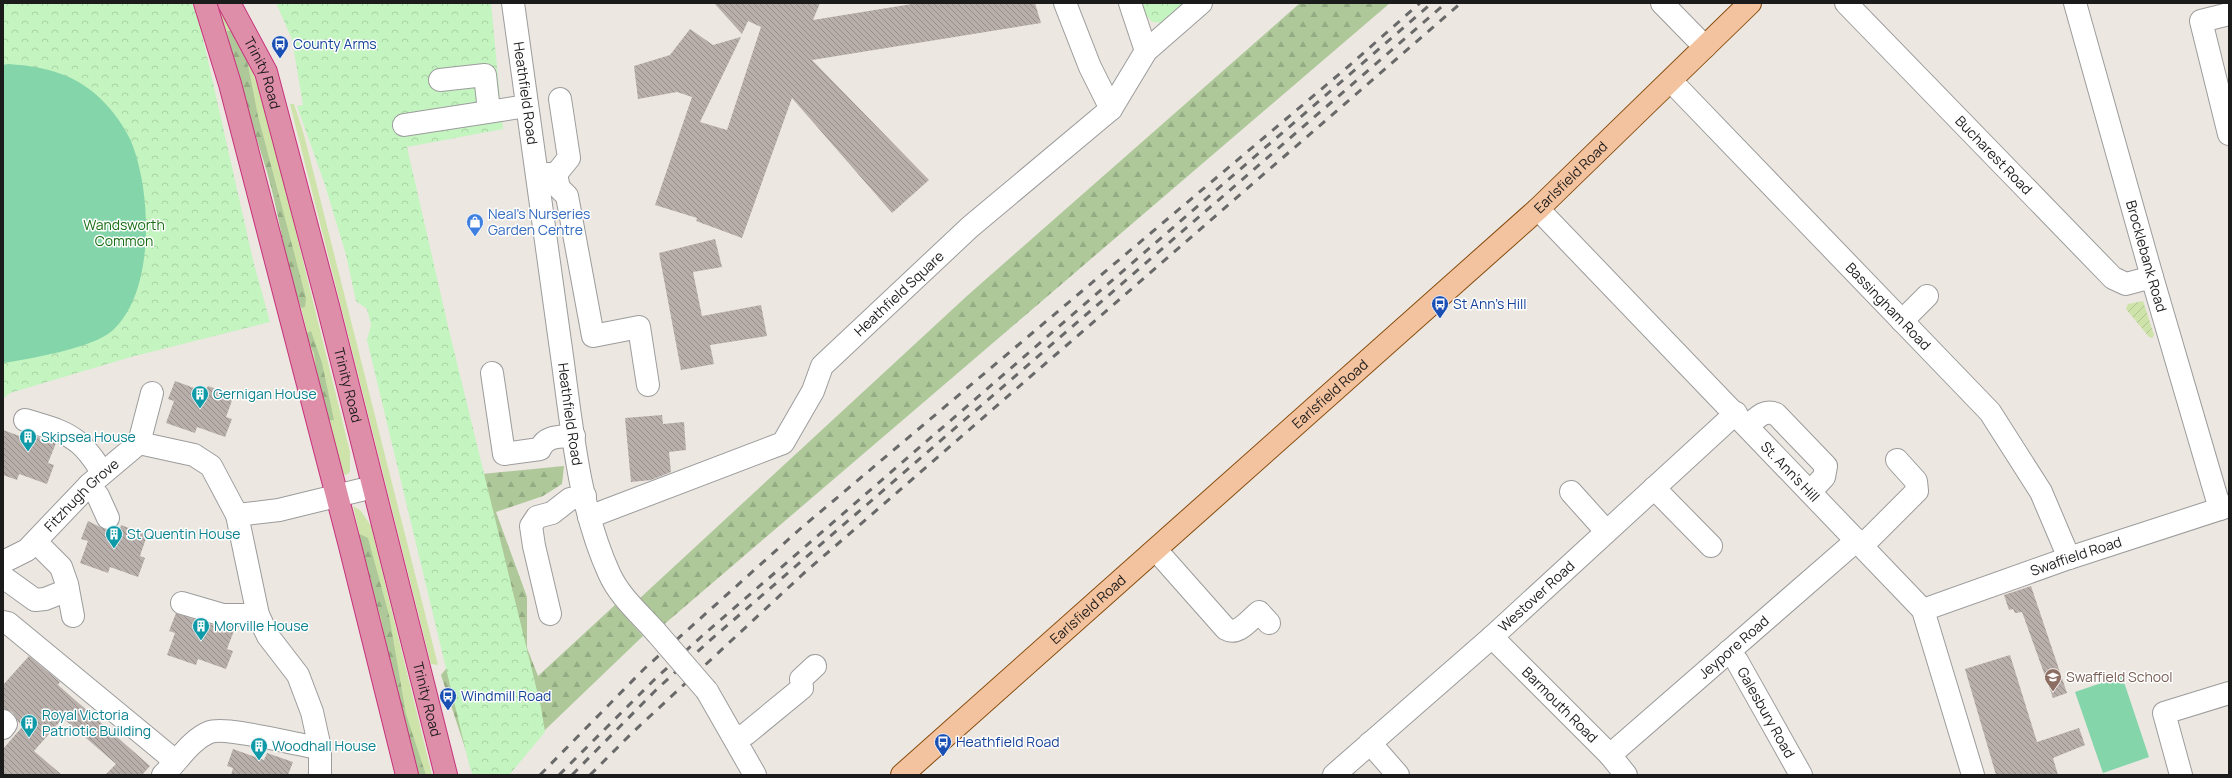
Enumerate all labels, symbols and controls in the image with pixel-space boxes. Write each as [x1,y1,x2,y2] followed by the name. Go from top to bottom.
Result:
[240,33,285,111] street label: Trinity Road
[270,34,290,59] bus stop icon: County Arms
[293,34,377,53] place label: County Arms
[510,40,543,146] street label: Heathfield Road
[1951,111,2037,198] street label: Bucharest Road
[1529,137,1611,217] street label: Earlsfield Road
[2122,198,2172,314] street label: Brocklebank Road
[488,204,590,239] place label: Neal's Nurseries Garden Centre
[465,212,485,237] shop icon: Neal's Nurseries Garden Centre
[83,215,165,250] park label: Wandsworth Common
[850,246,948,340] street label: Heathfield Square
[1842,258,1935,354] street label: Bassingham Road
[1430,294,1450,319] bus stop icon: St Ann's Hill
[1453,294,1527,313] place label: St Ann's Hill
[330,346,367,424] street label: Trinity Road
[1288,355,1372,433] street label: Earlsfield Road
[554,361,588,467] street label: Heathfield Road
[190,384,210,409] building icon: Gernigan House
[213,384,317,403] place label: Gernigan House
[18,427,38,452] building icon: Skipsea House
[41,427,136,446] place label: Skipsea House
[1757,437,1824,506] street label: St. Ann's Hill
[40,454,123,535] street label: Fitzhugh Grove
[104,524,124,549] building icon: St Quentin House
[127,524,240,543] place label: St Quentin House
[2027,532,2124,580] street label: Swaffield Road
[1494,556,1578,636] street label: Westover Road
[1046,570,1130,648] street label: Earlsfield Road
[1694,611,1773,683] street label: Jeypore Road
[191,616,211,641] building icon: Morville House
[214,616,309,635] place label: Morville House
[409,660,446,739] street label: Trinity Road
[1518,663,1602,747] street label: Barmouth Road
[1733,663,1800,761] street label: Galesbury Road
[2043,667,2063,692] school or university icon: Swaffield School
[2066,667,2173,686] place label: Swaffield School
[438,686,458,711] bus stop icon: Windmill Road
[461,686,551,705] place label: Windmill Road
[42,705,151,740] place label: Royal Victoria Patriotic Building
[19,713,39,738] building icon: Royal Victoria Patriotic Building
[933,732,953,757] bus stop icon: Heathfield Road
[956,732,1060,751] place label: Heathfield Road
[249,736,269,761] building icon: Woodhall House
[272,736,376,755] place label: Woodhall House

